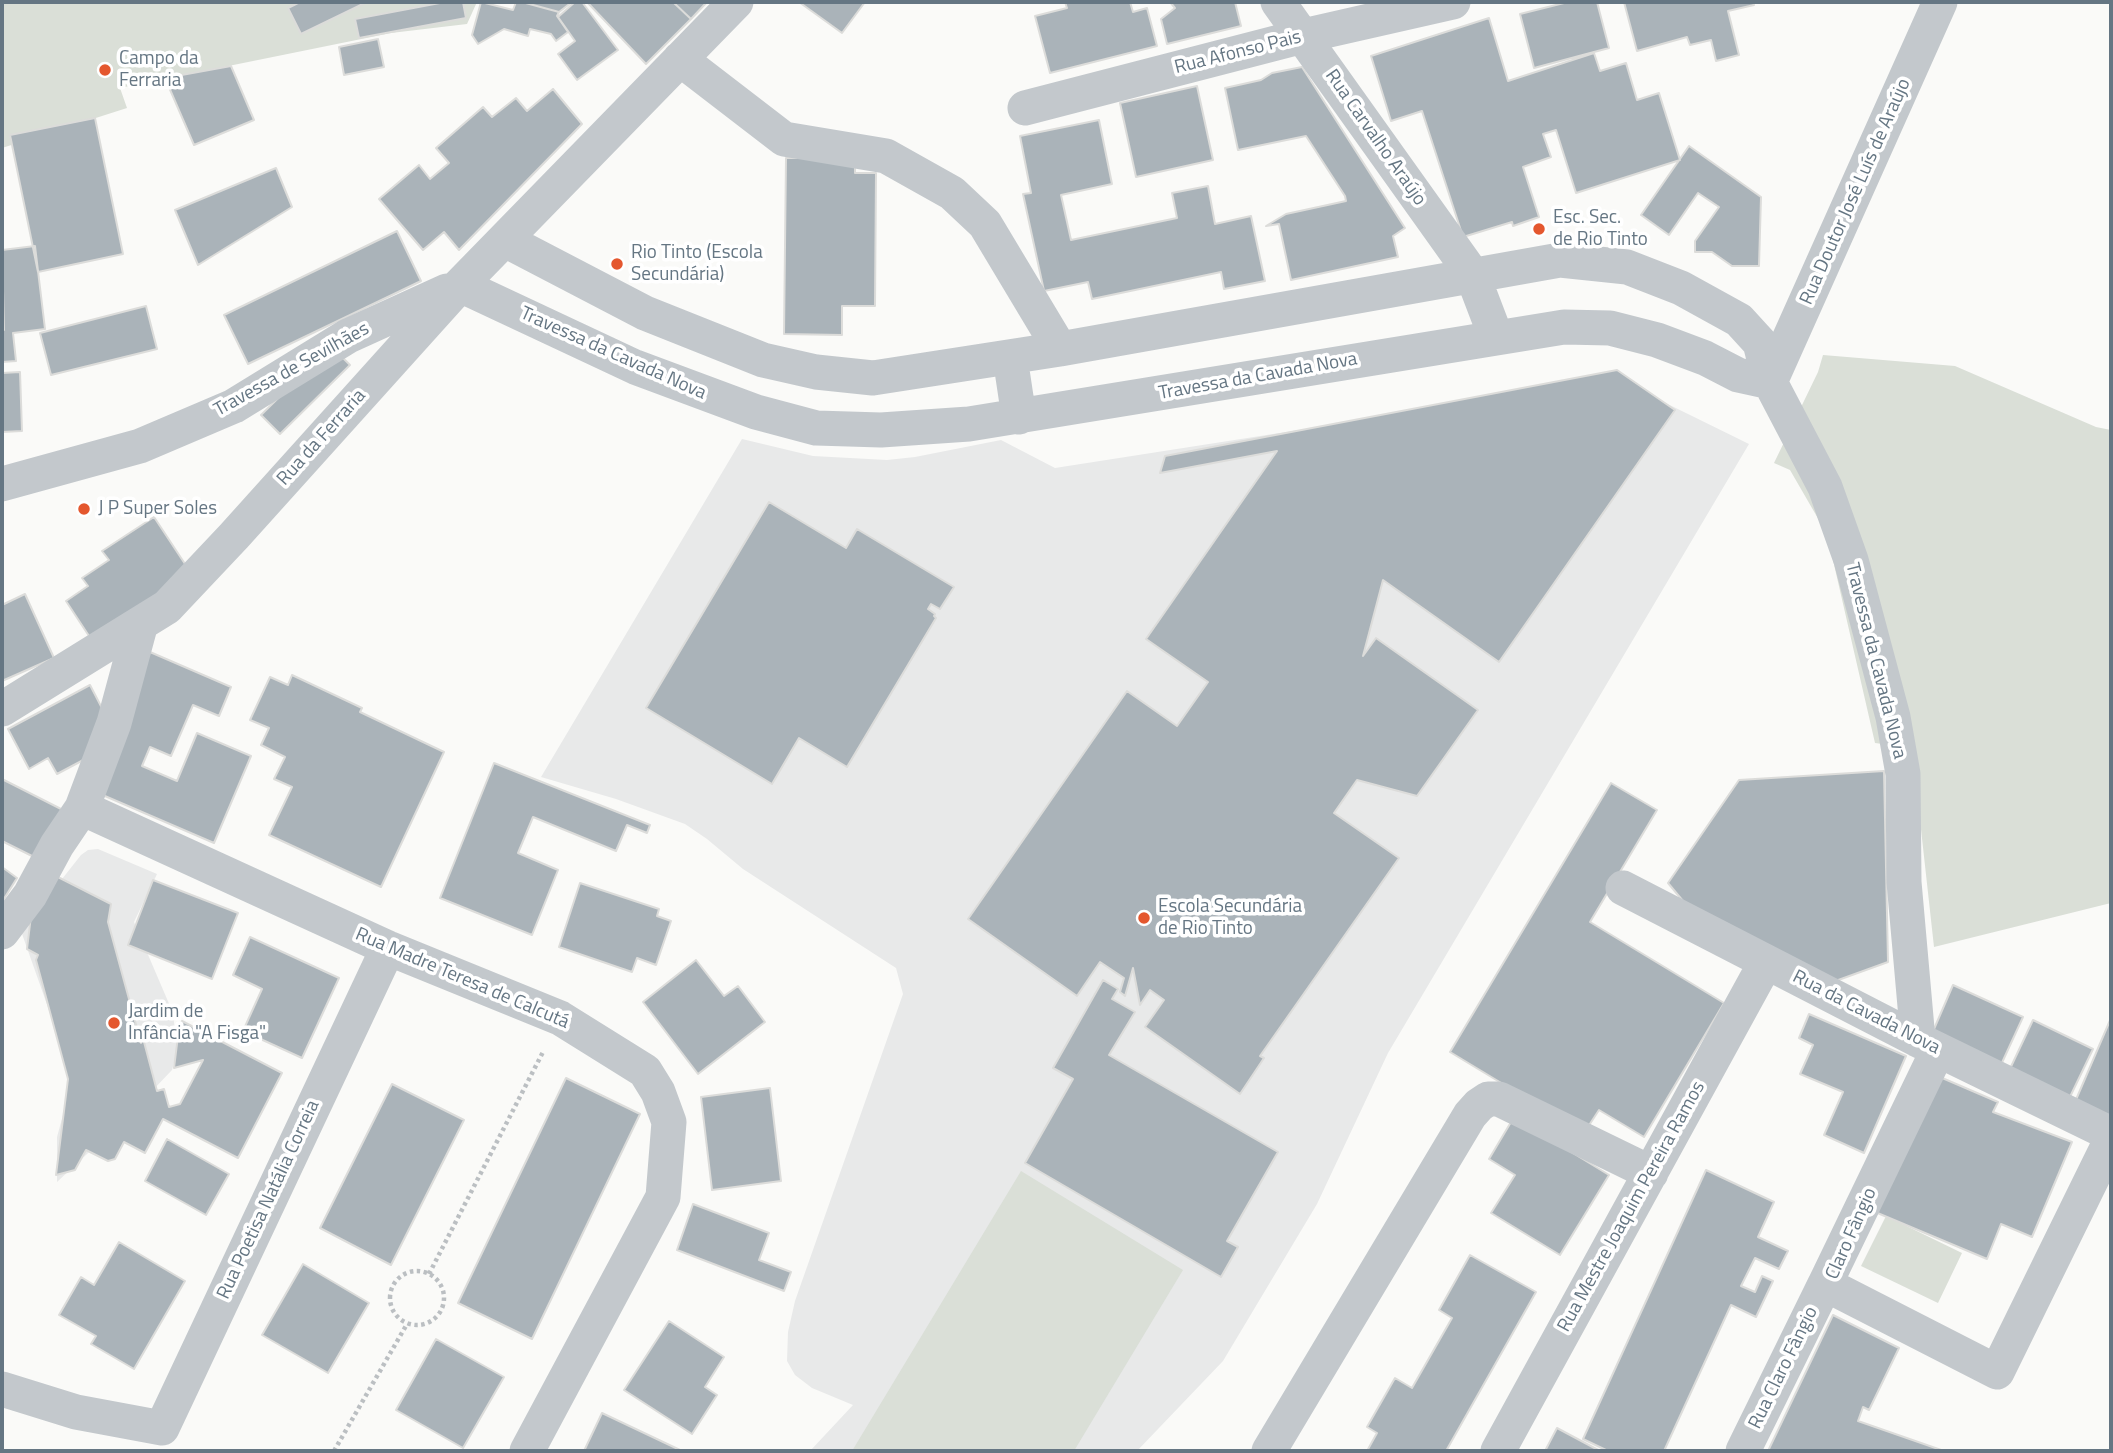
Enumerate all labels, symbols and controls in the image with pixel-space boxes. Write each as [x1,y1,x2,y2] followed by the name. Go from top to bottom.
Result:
[1172,26,1304,80] street label: Rua Afonso Pais
[119,48,199,92] place label: Campo da Ferraria
[97,62,113,78] marker: Campo da Ferraria
[1320,66,1430,210] street label: Rua Carvalho Araújo
[1796,75,1916,309] street label: Rua Doutor José Luís de Araújo
[1553,207,1648,251] place label: Esc. Sec. de Rio Tinto
[1531,221,1547,237] marker: Esc. Sec. de Rio Tinto
[631,242,763,286] place label: Rio Tinto (Escola Secundária)
[609,256,625,272] marker: Rio Tinto (Escola Secundária)
[516,303,710,405] street label: Travessa da Cavada Nova
[211,318,373,422] street label: Travessa de Sevilhães
[1157,348,1359,406] street label: Travessa da Cavada Nova
[273,385,371,491] street label: Rua da Ferraria
[98,498,217,520] place label: J P Super Soles
[76,501,92,517] marker: J P Super Soles
[1840,561,1910,761] street label: Travessa da Cavada Nova
[1158,896,1302,940] place label: Escola Secundária de Rio Tinto
[1136,910,1152,926] marker: Escola Secundária de Rio Tinto
[352,924,572,1034] street label: Rua Madre Teresa de Calcutá
[1789,966,1943,1060] street label: Rua da Cavada Nova
[128,1001,266,1045] place label: Jardim de Infância "A Fisga"
[106,1015,122,1031] marker: Jardim de Infância "A Fisga"
[1553,1078,1711,1336] street label: Rua Mestre Joaquim Pereira Ramos
[213,1097,325,1303] street label: Rua Poetisa Natália Correia
[1822,1185,1882,1283] street label: Claro Fângio
[1745,1303,1823,1433] street label: Rua Claro Fângio

